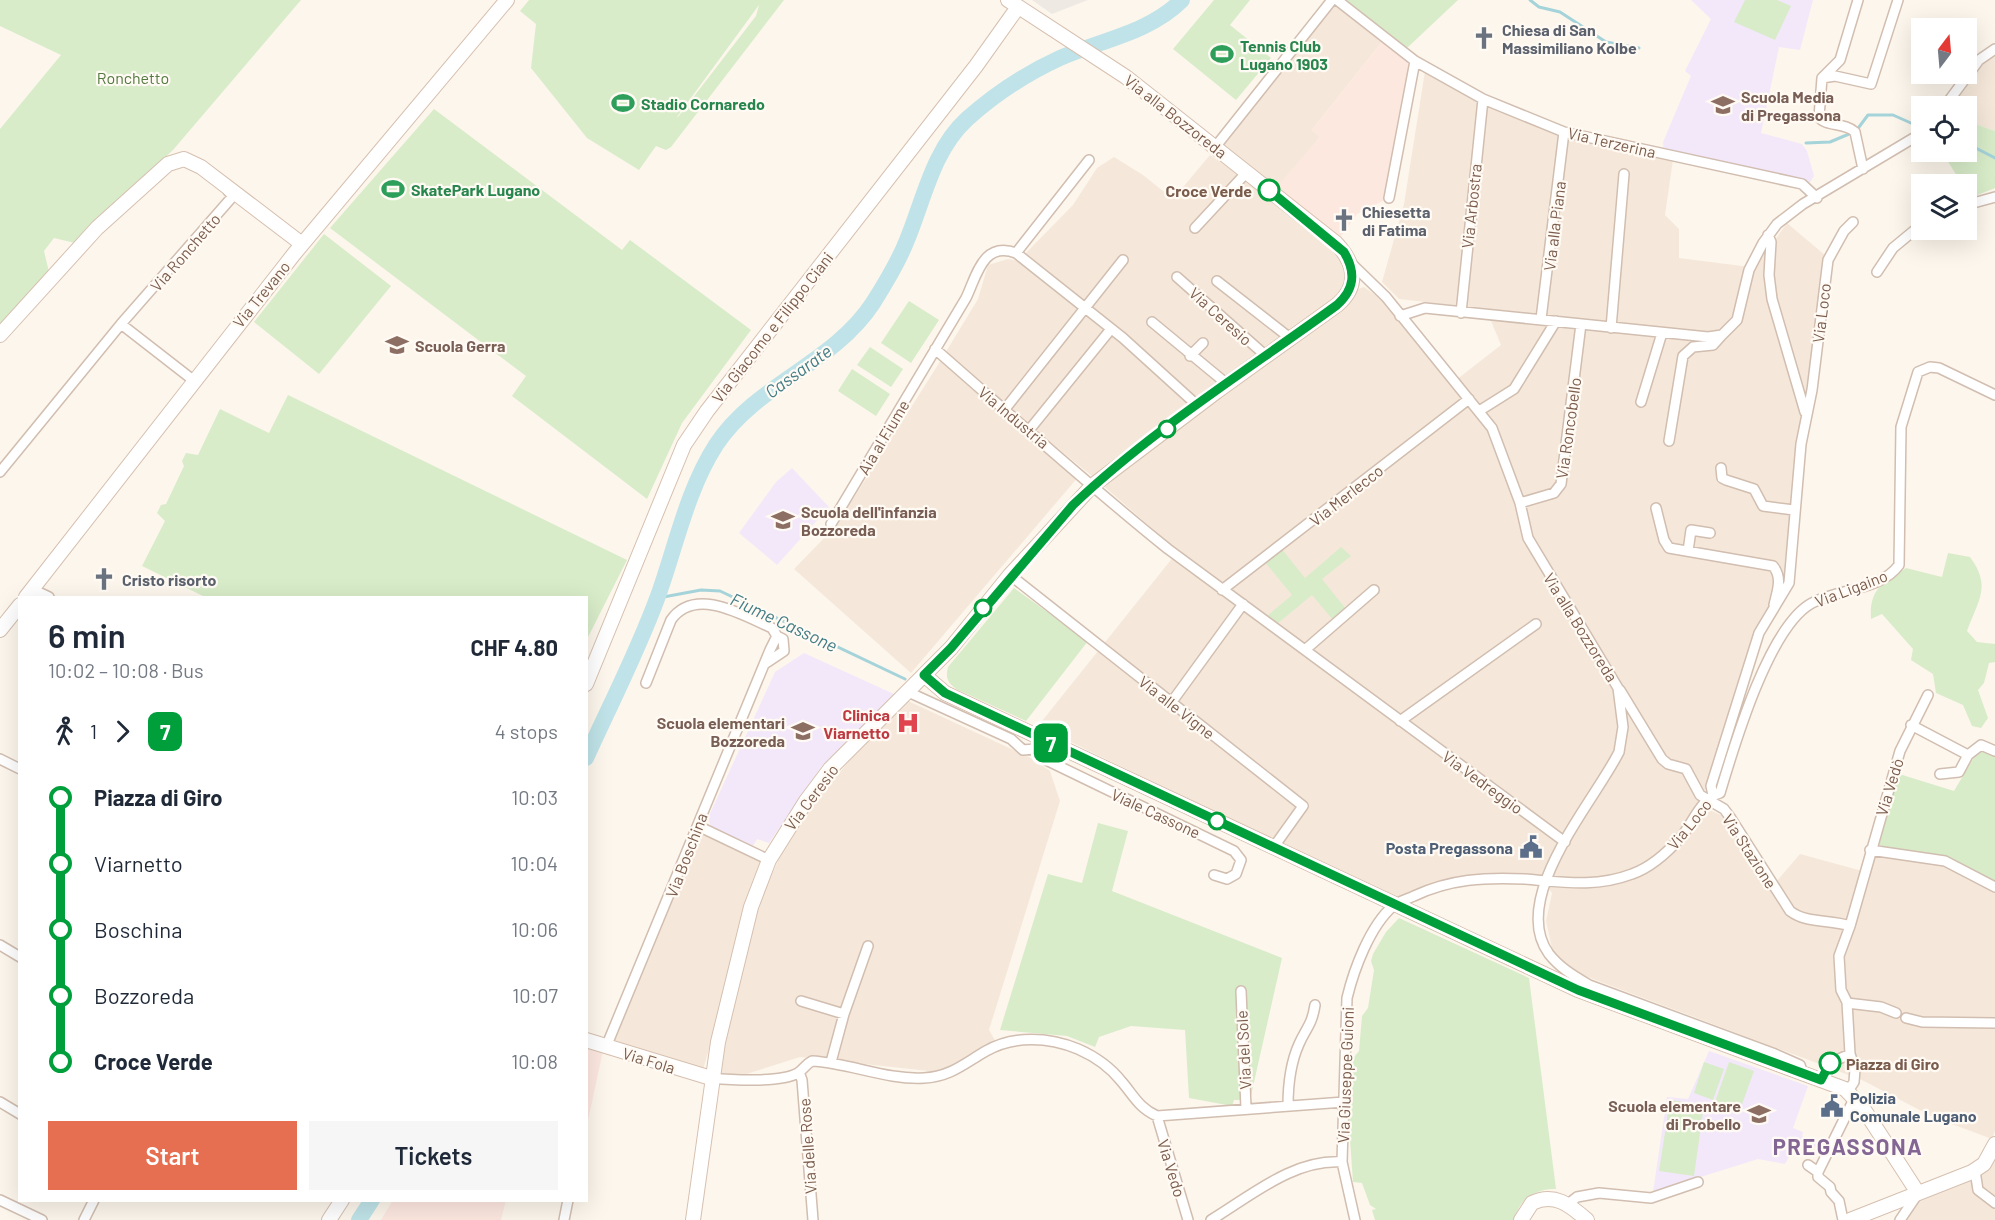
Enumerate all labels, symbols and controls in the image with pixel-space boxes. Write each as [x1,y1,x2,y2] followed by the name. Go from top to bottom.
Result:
[1911,18,1977,84] north arrow
[1911,18,1977,240] map controls
[1502,20,1637,57] place label: Chiesa di San Massimiliano Kolbe
[1471,25,1497,51] church icon: Chiesa di San Massimiliano Kolbe
[1240,36,1328,73] place label: Tennis Club Lugano 1903
[1209,41,1235,67] sports icon: Tennis Club Lugano 1903
[97,68,169,87] park label: Ronchetto
[1121,70,1231,162] street label: Via alla Bozzoreda
[1741,87,1841,124] place label: Scuola Media di Pregassona
[610,90,636,116] sports icon: Stadio Cornaredo
[1710,92,1736,118] school or university icon: Scuola Media di Pregassona
[641,94,765,113] place label: Stadio Cornaredo
[1911,96,1977,162] button: locate
[1566,123,1658,161] street label: Via Terzerina
[1457,163,1485,249] street label: Via Arbostra
[1911,174,1977,240] button: layers
[380,176,406,202] sports icon: SkatePark Lugano
[1258,179,1280,201] marker: Croce Verde
[411,180,540,199] place label: SkatePark Lugano
[1539,180,1569,272] street label: Via alla Piana
[1166,181,1252,200] place label: Croce Verde
[1362,202,1430,239] place label: Chiesetta di Fatima
[1331,207,1357,233] church icon: Chiesetta di Fatima
[146,209,224,295] street label: Via Ronchetto
[707,248,837,406] street label: Via Giacomo e Filippo Ciani
[228,257,294,331] street label: Via Trevano
[1808,282,1834,344] street label: Via Loco
[1186,283,1256,349] street label: Via Ceresio
[384,332,410,358] school or university icon: Scuola Gerra
[415,336,505,355] place label: Scuola Gerra
[760,339,836,403] water label: Cassarate
[1551,376,1585,480] street label: Via Roncobello
[975,382,1053,452] street label: Via Industria
[853,396,913,478] street label: Aia al Fiume
[1158,420,1176,438] unlabelled marker
[1305,460,1387,530] street label: Via Merlecco
[801,502,937,539] place label: Scuola dell'infanzia Bozzoreda
[770,507,796,533] school or university icon: Scuola dell'infanzia Bozzoreda
[1812,565,1890,611] street label: Via Ligaino
[91,566,117,592] church icon: Cristo risorto
[1540,569,1622,685] street label: Via alla Bozzoreda
[122,570,216,589] place label: Cristo risorto
[727,588,841,656] water label: Fiume Cassone
[974,599,992,617] unlabelled marker
[48,615,126,655] text: 6 min
[470,634,558,660] text: CHF 4.80
[48,658,204,682] text: 10:02 – 10:08 · Bus
[1135,671,1219,743] street label: Via alle Vigne
[823,705,890,742] place label: Clinica Viarnetto
[895,710,921,736] hospital icon: Clinica Viarnetto
[657,713,785,750] place label: Scuola elementari Bozzoreda
[48,715,81,748] icon: walk
[106,715,139,748] icon: forward
[790,718,816,744] school or university icon: Scuola elementari Bozzoreda
[90,719,97,743] text: 1
[160,719,170,744] text: 7
[495,719,558,743] text: 4 stops
[1032,724,1070,762] line badge: 7
[1046,731,1056,756] text: 7
[1439,746,1527,818] street label: Via Vedreggio
[1871,756,1907,818] street label: Via Vedò
[780,760,842,834] street label: Via Ceresio
[94,784,223,810] text: Piazza di Giro
[1109,784,1203,842] street label: Viale Cassone
[511,785,558,809] text: 10:03
[1663,795,1715,853] street label: Via Loco
[661,810,711,900] street label: Via Boschina
[1719,810,1781,892] street label: Via Stazione
[1208,812,1226,830] unlabelled marker
[1518,834,1544,860] public building icon: Posta Pregassona
[1386,838,1513,857] place label: Posta Pregassona
[94,850,183,876] text: Viarnetto
[511,851,558,875] text: 10:04
[94,916,182,942] text: Boschina
[511,917,558,941] text: 10:06
[94,982,194,1008] text: Bozzoreda
[512,983,558,1007] text: 10:07
[1333,1006,1357,1144] street label: Via Giuseppe Guioni
[1231,1010,1255,1090] street label: Via del Sole
[620,1043,678,1077] street label: Via Fola
[94,1048,213,1074] text: Croce Verde
[511,1049,558,1073] text: 10:08
[1819,1052,1841,1074] marker: Piazza di Giro
[1846,1054,1940,1073] place label: Piazza di Giro
[1850,1088,1977,1125] place label: Polizia Comunale Lugano
[1819,1093,1845,1119] public building icon: Polizia Comunale Lugano
[1608,1096,1741,1133] place label: Scuola elementare di Probello
[794,1097,820,1195] street label: Via delle Rose
[1746,1101,1772,1127] school or university icon: Scuola elementare di Probello
[48,1121,297,1190] button: Start
[309,1121,558,1190] button: Tickets
[1773,1133,1923,1159] district label: PREGASSONA
[1154,1137,1190,1199] street label: Via Vedo

